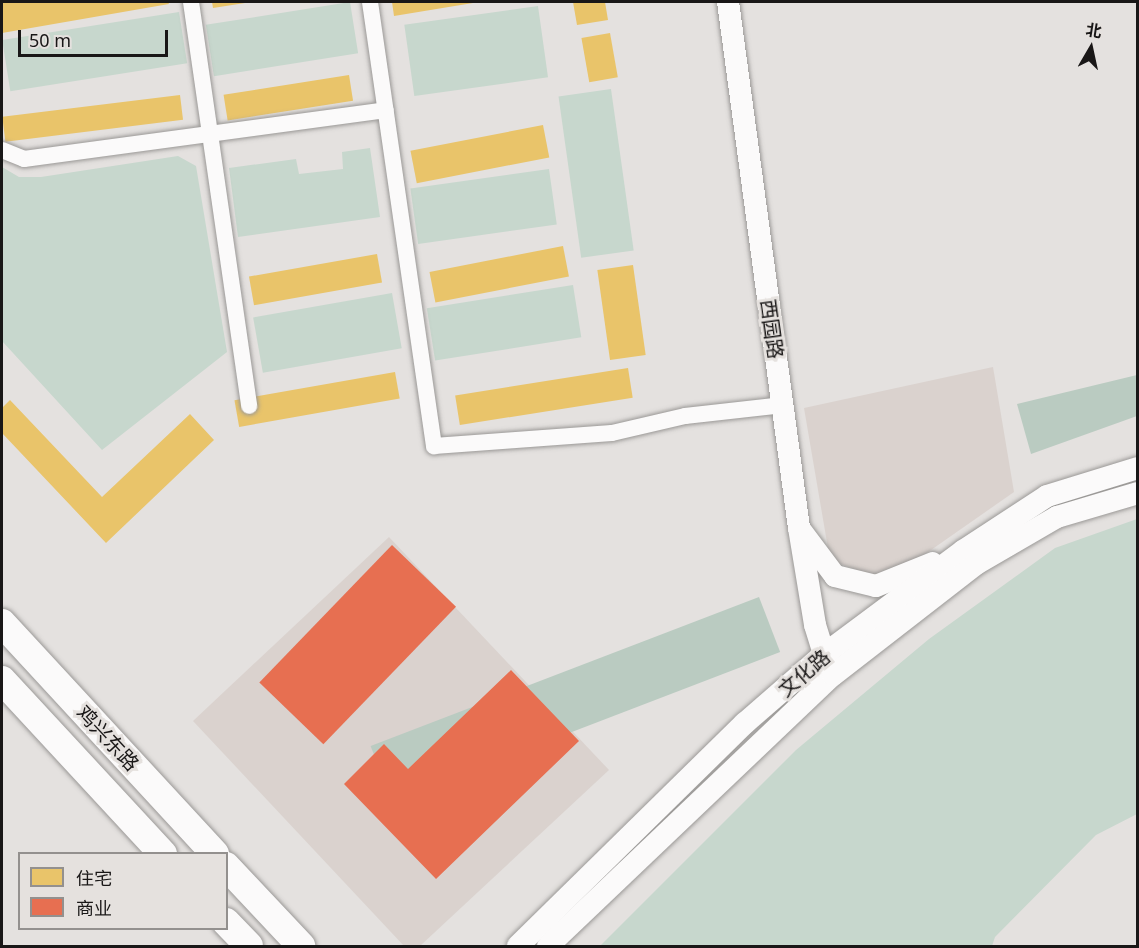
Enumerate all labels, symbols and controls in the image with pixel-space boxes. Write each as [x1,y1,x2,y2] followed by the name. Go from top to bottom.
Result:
[21,18,171,56] scale bar
[1061,18,1121,78] north arrow
[1084,18,1103,42] text: 北
[29,28,71,52] text: 50 m
[756,298,788,360] street label: 西园路
[773,645,835,701] street label: 文化路
[72,701,144,775] street label: 鸡兴东路
[18,852,228,930] legend
[76,866,112,890] text: 住宅
[76,896,112,920] text: 商业

